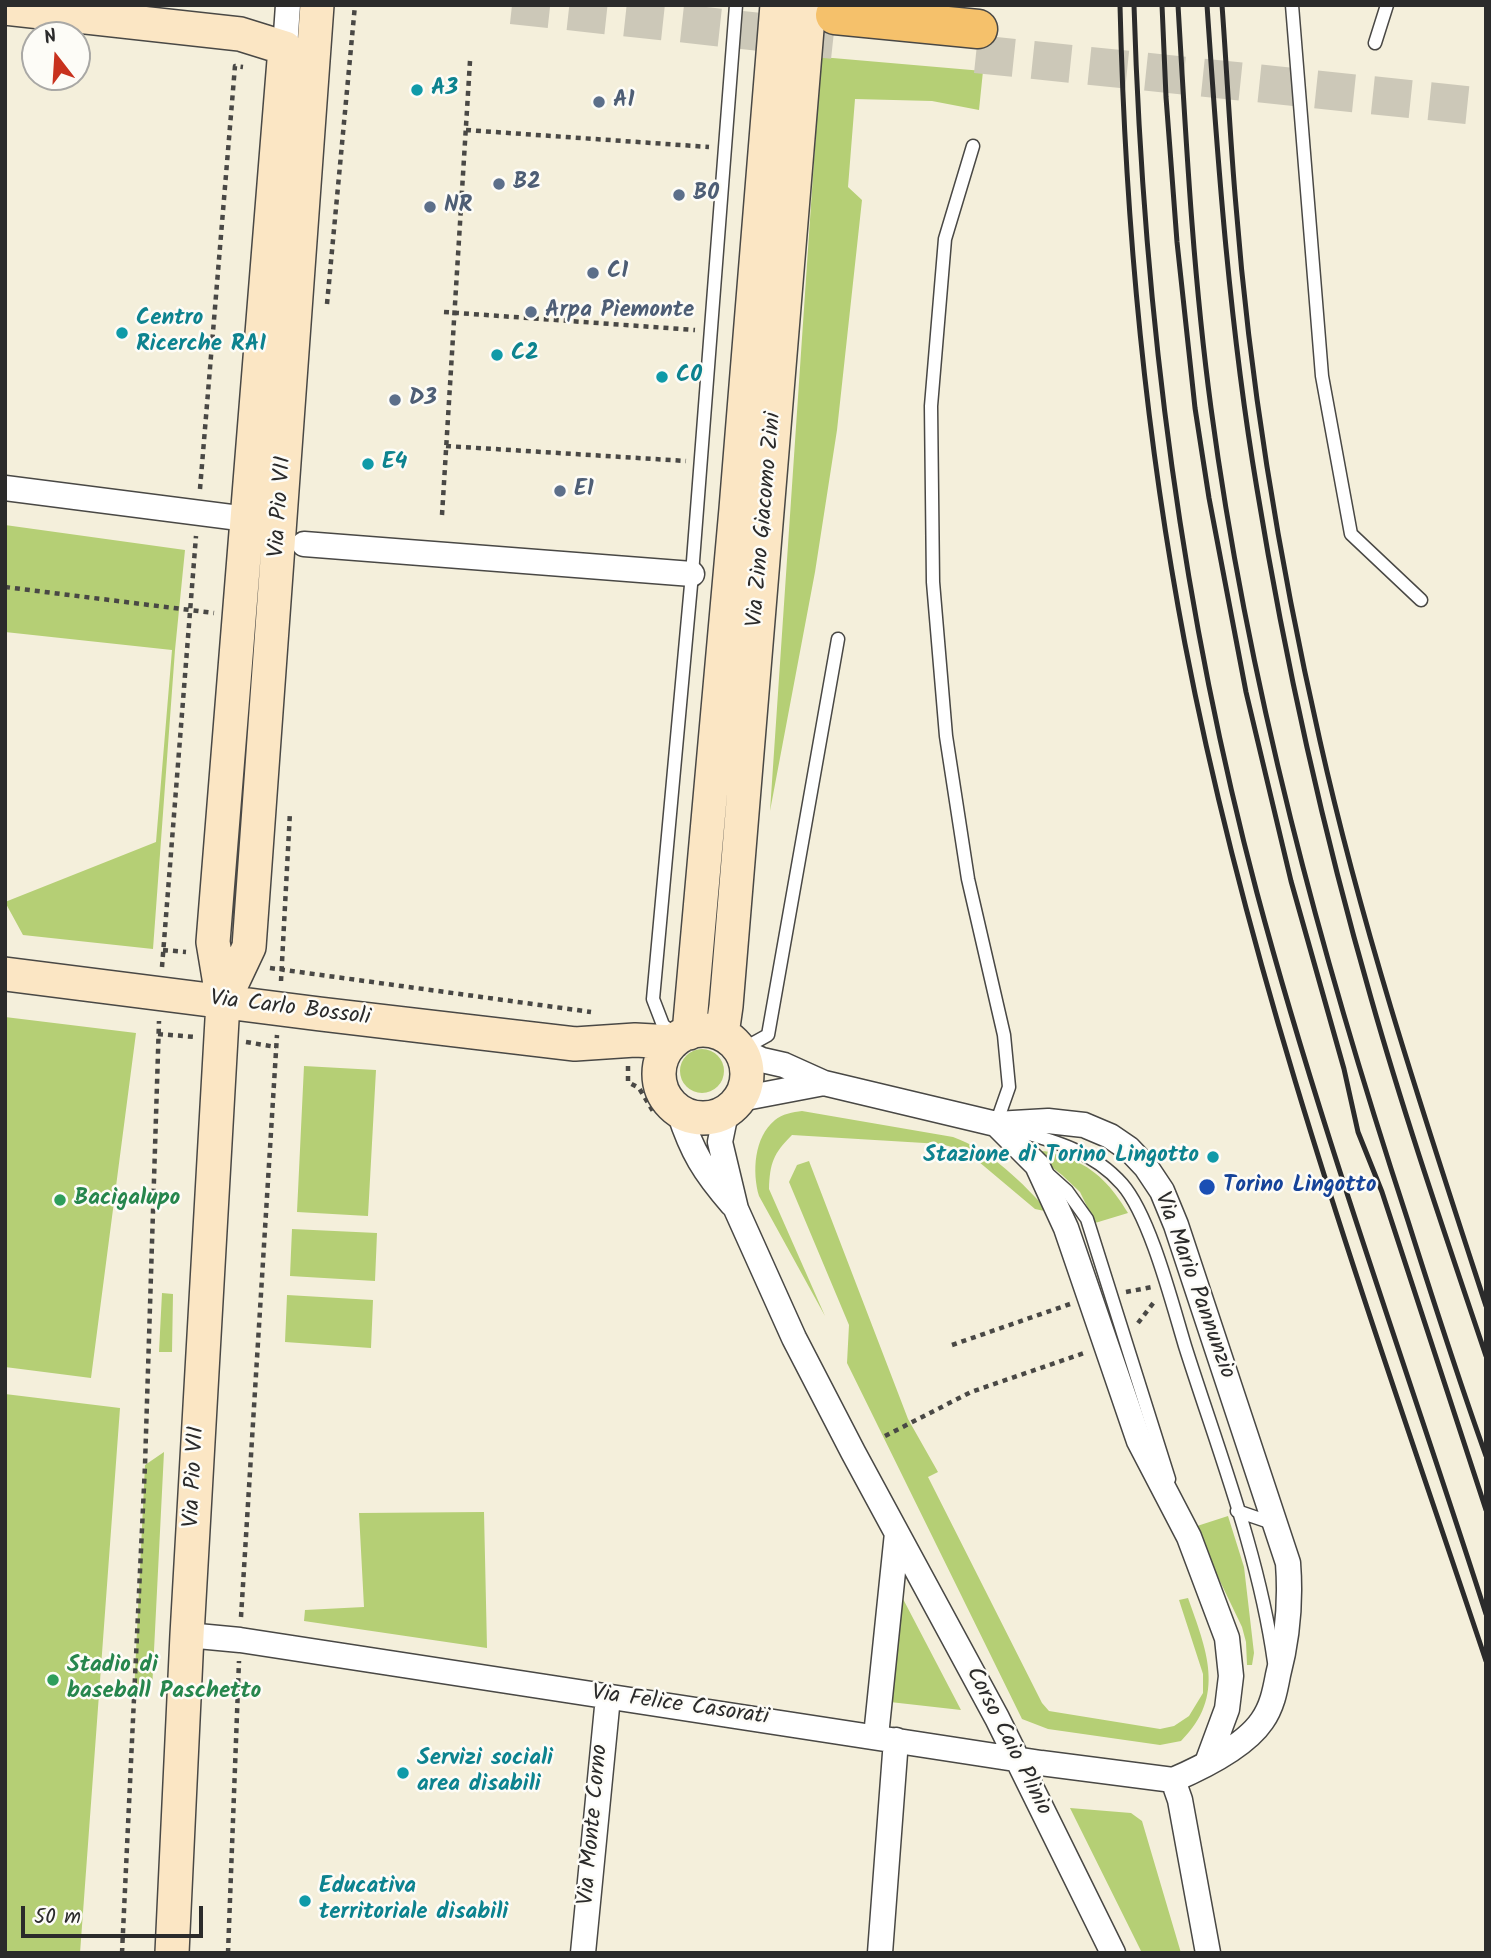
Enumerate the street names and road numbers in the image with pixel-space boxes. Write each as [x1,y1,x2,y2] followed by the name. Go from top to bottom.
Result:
[743,411,789,629] street label: Via Zino Giacomo Zini
[265,455,299,559] street label: Via Pio VII
[208,986,372,1034] street label: Via Carlo Bossoli
[1146,1189,1240,1383] street label: Via Mario Pannunzio
[180,1425,212,1529] street label: Via Pio VII
[958,1663,1056,1821] street label: Corso Caio Plinio
[590,1681,770,1733] street label: Via Felice Casorati
[574,1743,616,1907] street label: Via Monte Corno

